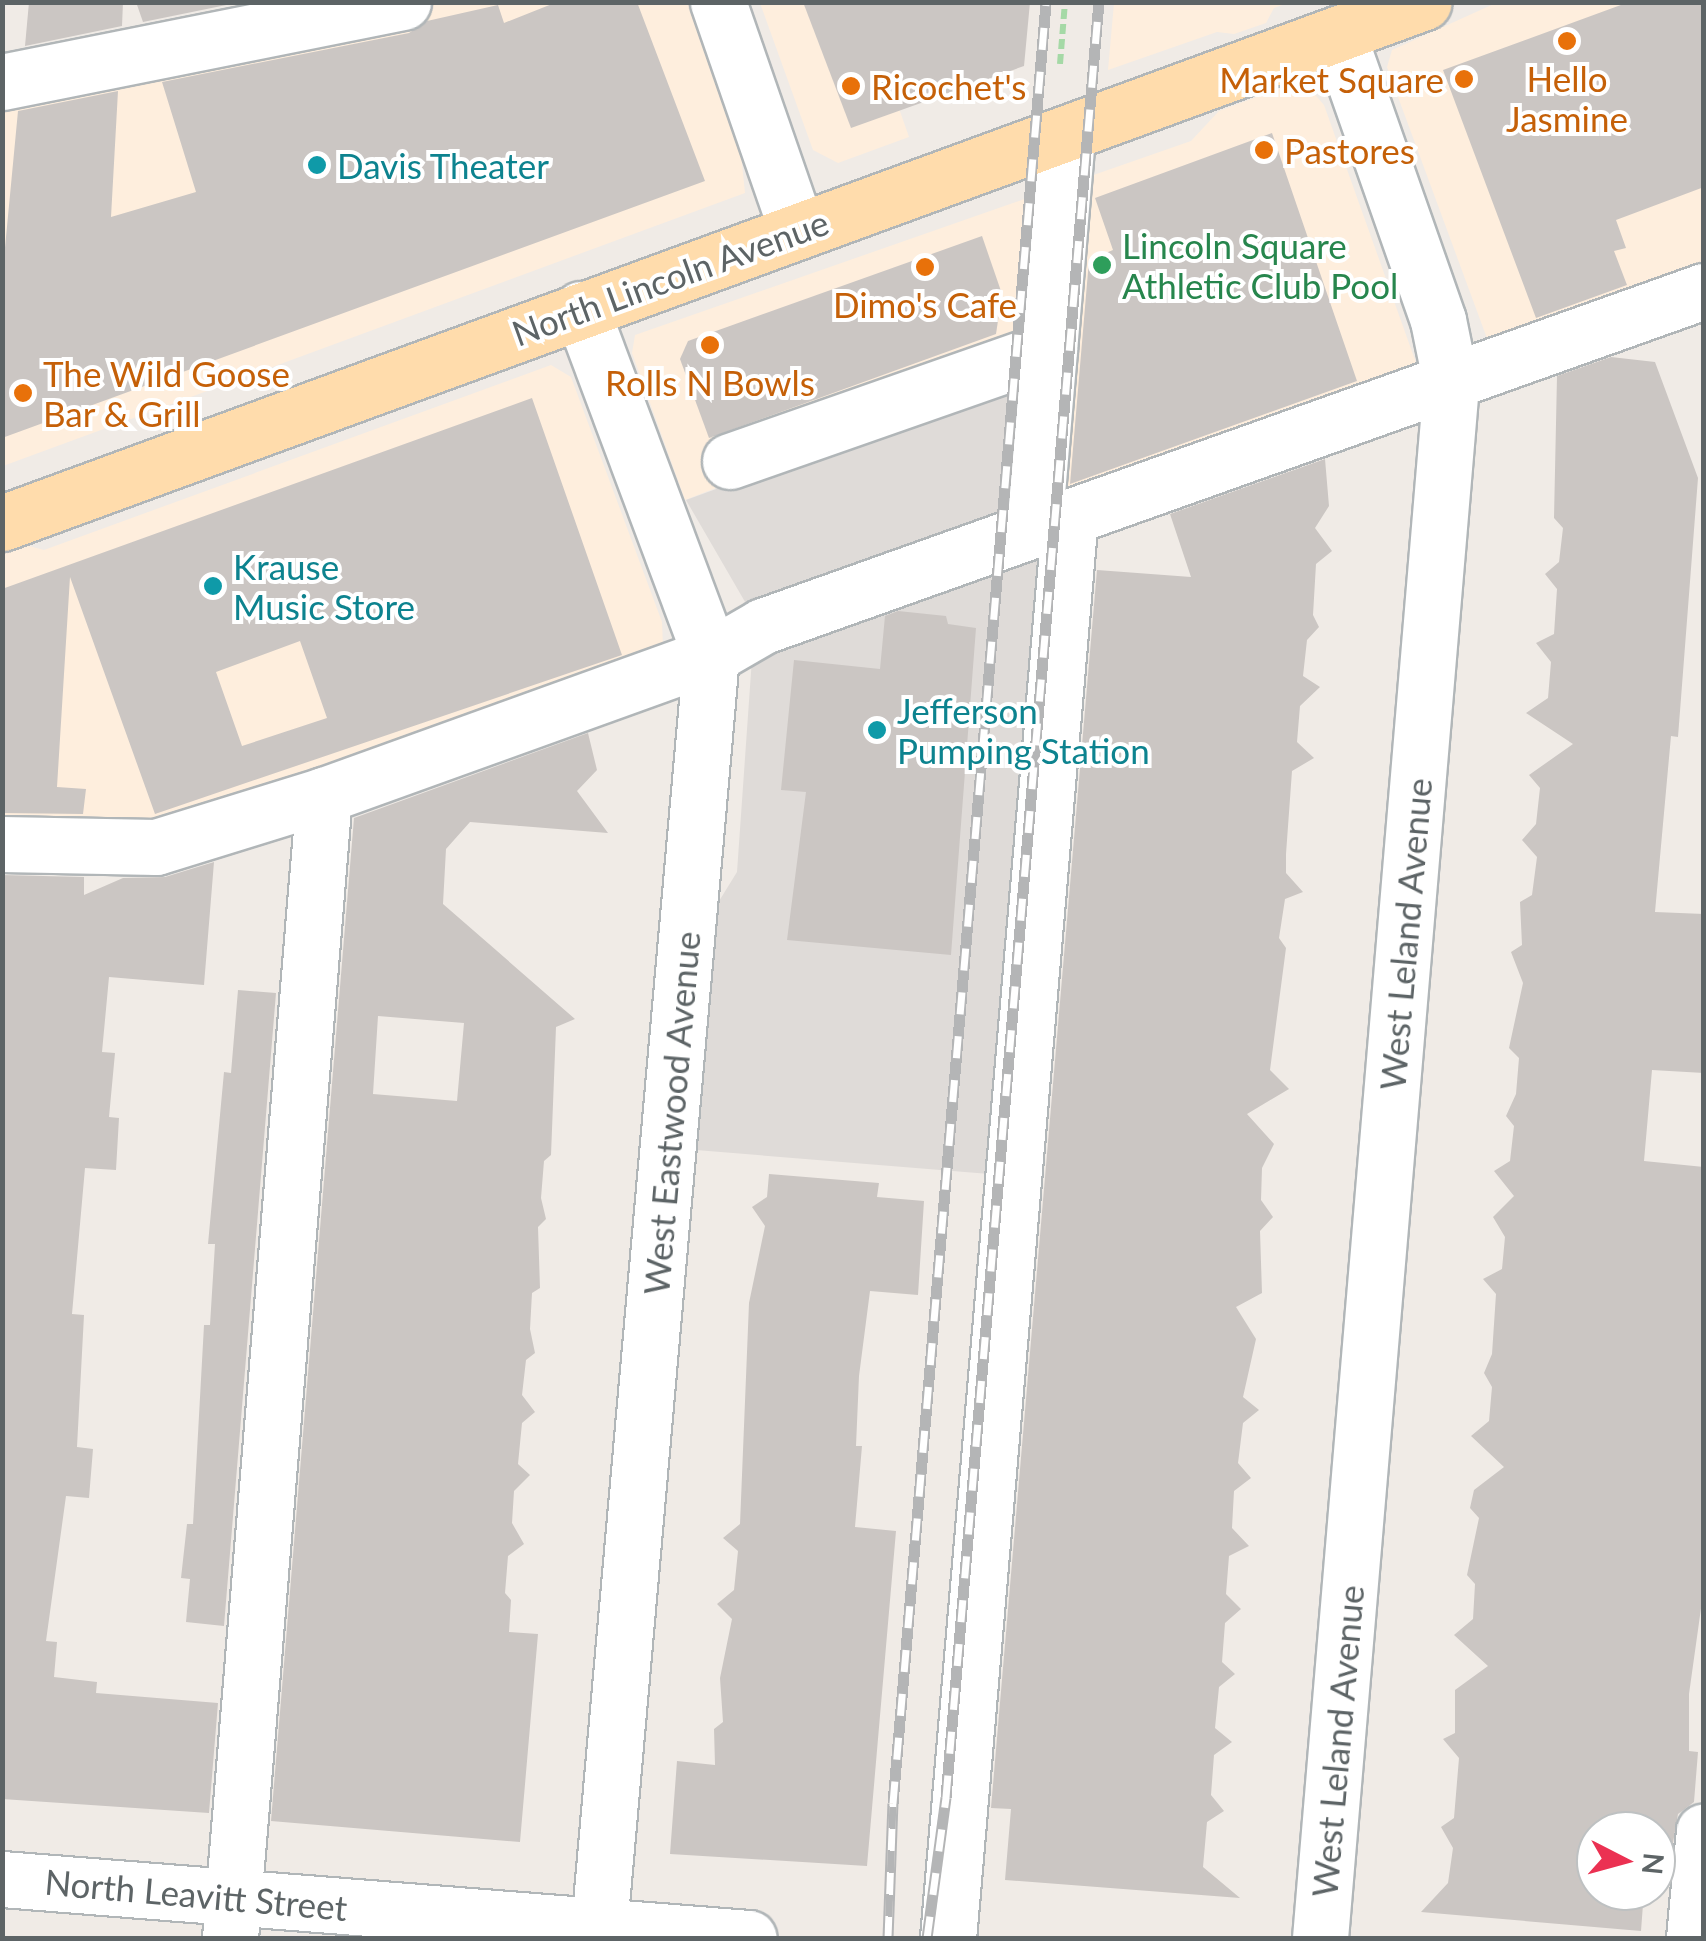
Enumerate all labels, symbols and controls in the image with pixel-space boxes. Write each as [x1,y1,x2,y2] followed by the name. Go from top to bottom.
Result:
[1556,30,1578,52] marker: Hello Jasmine
[1506,57,1628,139] place label: Hello Jasmine
[1219,58,1444,100] place label: Market Square
[871,65,1026,107] place label: Ricochet's
[1453,68,1475,90] marker: Market Square
[840,75,862,97] marker: Ricochet's
[1284,129,1415,171] place label: Pastores
[1253,139,1275,161] marker: Pastores
[337,144,550,186] place label: Davis Theater
[306,154,328,176] marker: Davis Theater
[506,200,834,354] street label: North Lincoln Avenue
[1122,224,1398,306] place label: Lincoln Square Athletic Club Pool
[1091,254,1113,276] marker: Lincoln Square Athletic Club Pool
[914,256,936,278] marker: Dimo's Cafe
[833,283,1017,325] place label: Dimo's Cafe
[699,334,721,356] marker: Rolls N Bowls
[43,352,290,434] place label: The Wild Goose Bar & Grill
[605,361,815,403] place label: Rolls N Bowls
[12,382,34,404] marker: The Wild Goose Bar & Grill
[233,545,415,627] place label: Krause Music Store
[202,575,224,597] marker: Krause Music Store
[897,689,1150,771] place label: Jefferson Pumping Station
[866,719,888,741] marker: Jefferson Pumping Station
[1370,776,1440,1092] street label: West Leland Avenue
[634,929,708,1297] street label: West Eastwood Avenue
[1302,1583,1372,1899] street label: West Leland Avenue
[1576,1811,1676,1911] north arrow
[1636,1851,1672,1876] text: N
[43,1860,349,1928] street label: North Leavitt Street

